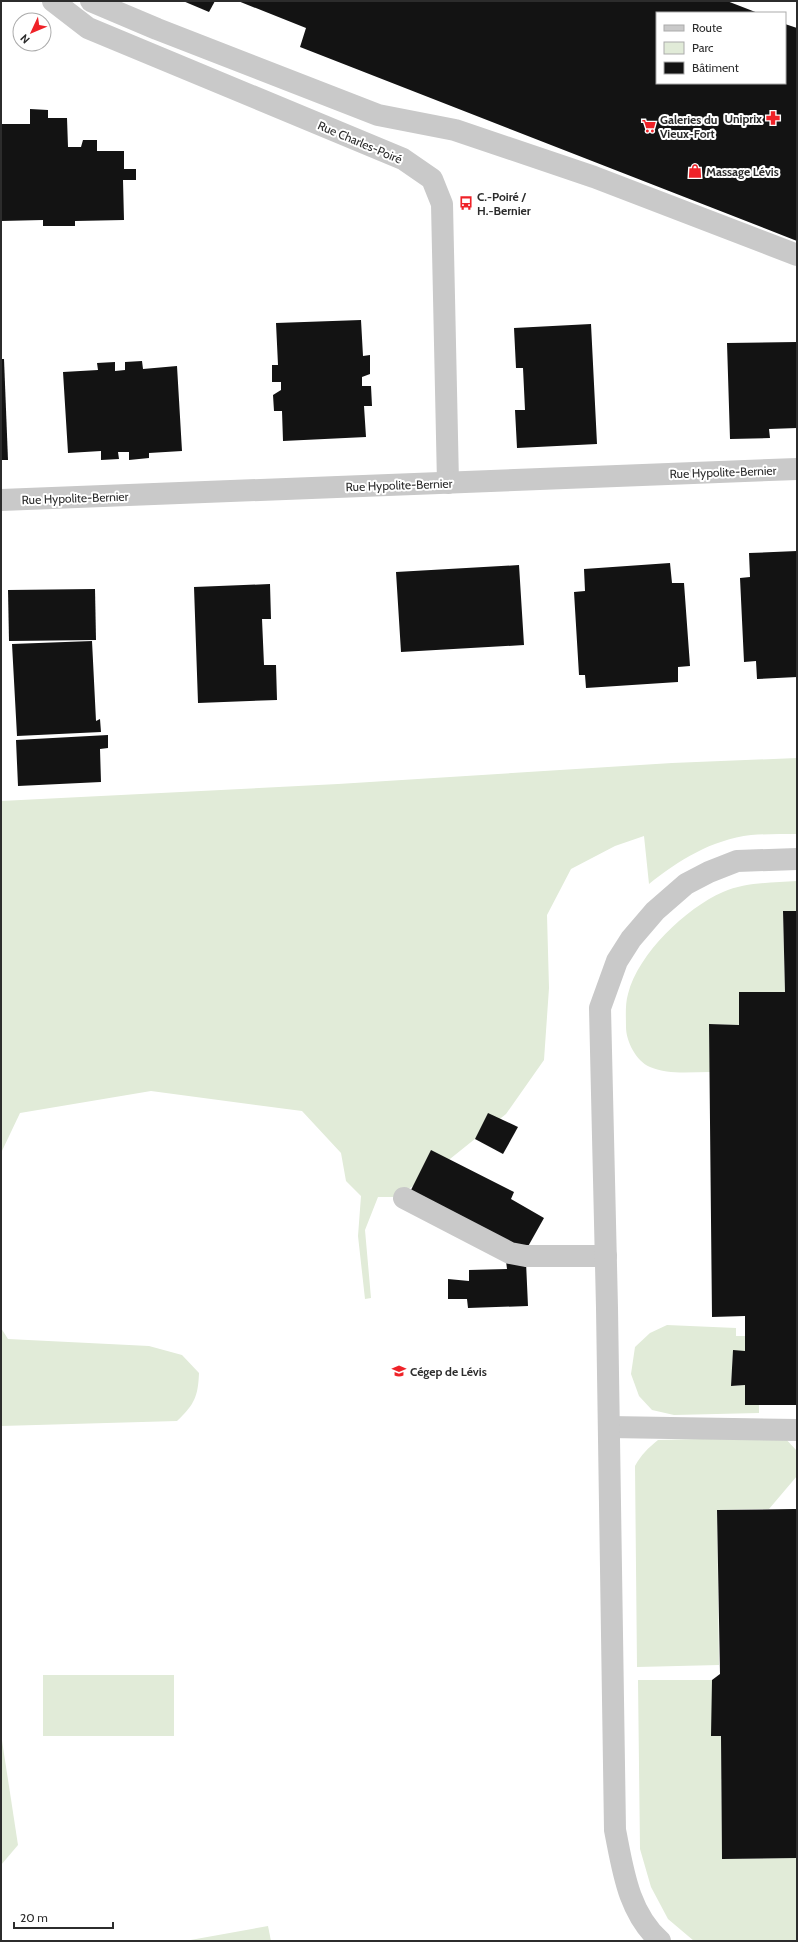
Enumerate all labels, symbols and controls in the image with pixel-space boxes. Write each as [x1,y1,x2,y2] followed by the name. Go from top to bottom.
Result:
[12,12,52,52] north arrow
[656,12,786,84] legend
[692,20,722,35] text: Route
[17,31,33,47] text: N
[692,40,714,55] text: Parc
[692,60,739,75] text: Bâtiment
[765,110,781,126] pharmacy icon: Uniprix
[724,111,762,126] place label: Uniprix
[660,112,718,141] place label: Galeries du Vieux-Fort
[316,117,404,167] street label: Rue Charles-Poiré
[641,118,657,134] supermarket icon: Galeries du Vieux-Fort
[687,163,703,179] shop icon: Massage Lévis
[706,164,779,179] place label: Massage Lévis
[477,189,531,218] place label: C.-Poiré / H.-Bernier
[458,195,474,211] bus stop icon: C.-Poiré / H.-Bernier
[669,463,777,481] street label: Rue Hypolite-Bernier
[345,476,453,494] street label: Rue Hypolite-Bernier
[21,489,129,507] street label: Rue Hypolite-Bernier
[391,1363,407,1379] school or university icon: Cégep de Lévis
[410,1364,487,1379] place label: Cégep de Lévis
[14,1904,113,1930] scale bar
[20,1910,48,1925] text: 20 m

